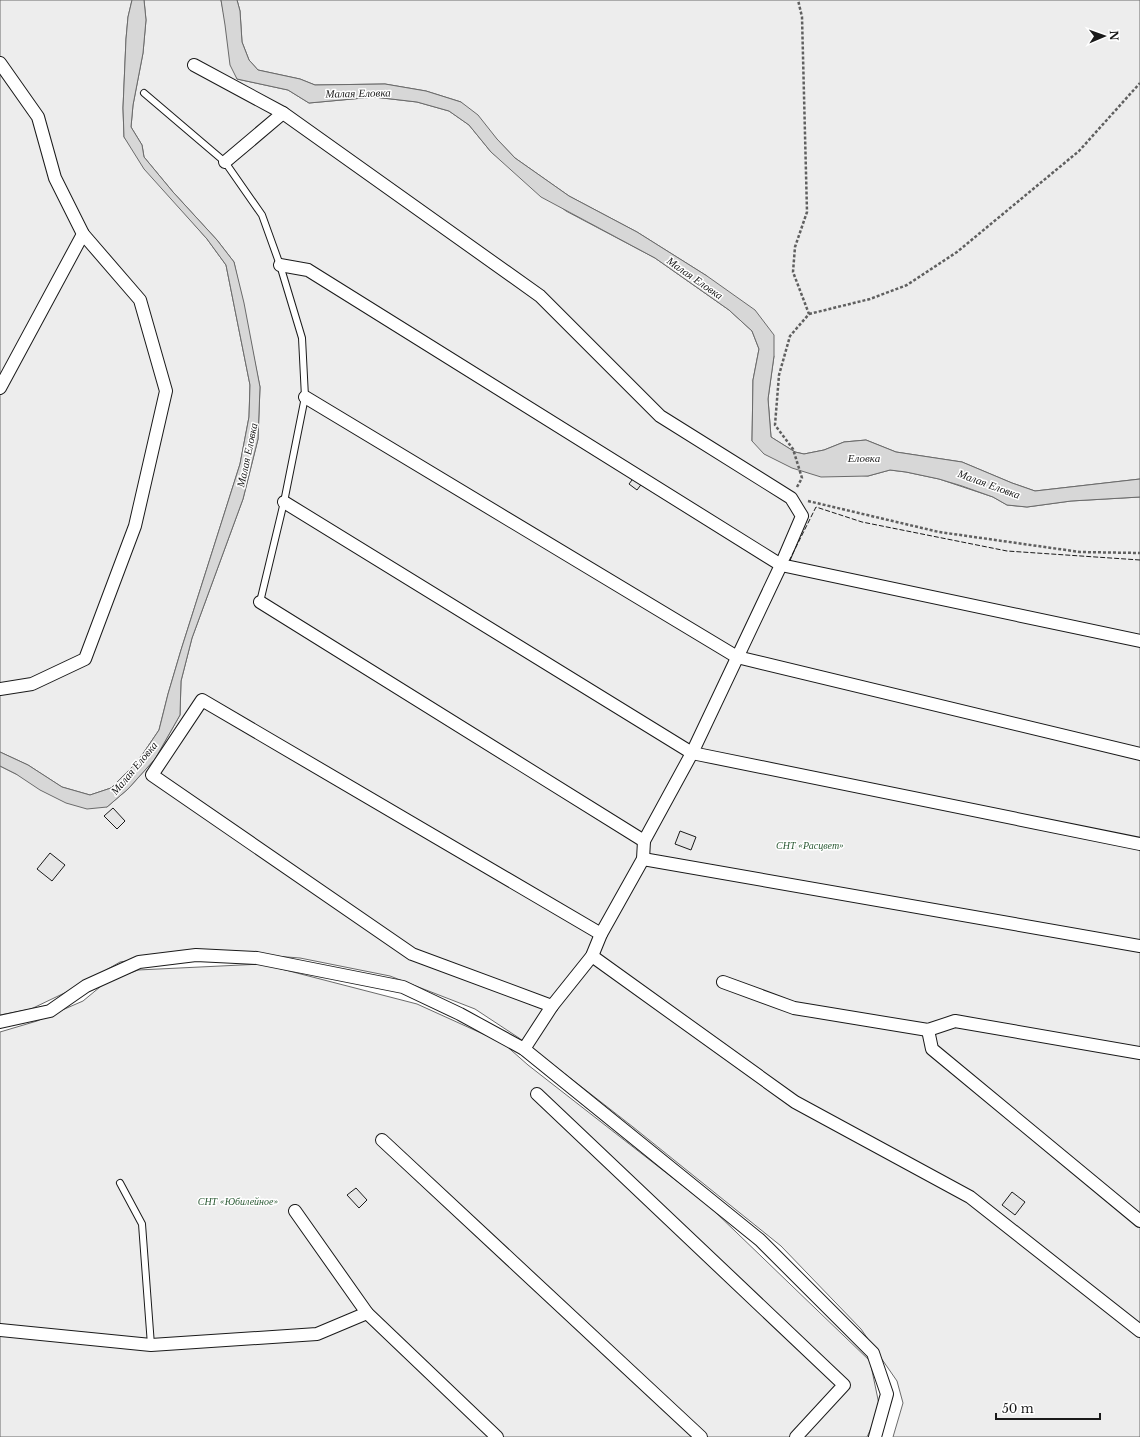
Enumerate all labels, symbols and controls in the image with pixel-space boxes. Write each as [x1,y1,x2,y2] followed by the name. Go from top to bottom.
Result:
[1084,16,1124,56] north arrow
[1107,30,1121,42] text: N
[324,85,391,101] water label: Малая Еловка
[663,253,726,303] water label: Малая Еловка
[233,421,261,489] water label: Малая Еловка
[847,451,881,465] water label: Еловка
[955,466,1023,502] water label: Малая Еловка
[107,738,161,798] water label: Малая Еловка
[776,839,844,852] park label: СНТ «Расцвет»
[198,1195,279,1208] park label: СНТ «Юбилейное»
[996,1395,1100,1421] scale bar
[1002,1401,1034,1416] text: 50 m

